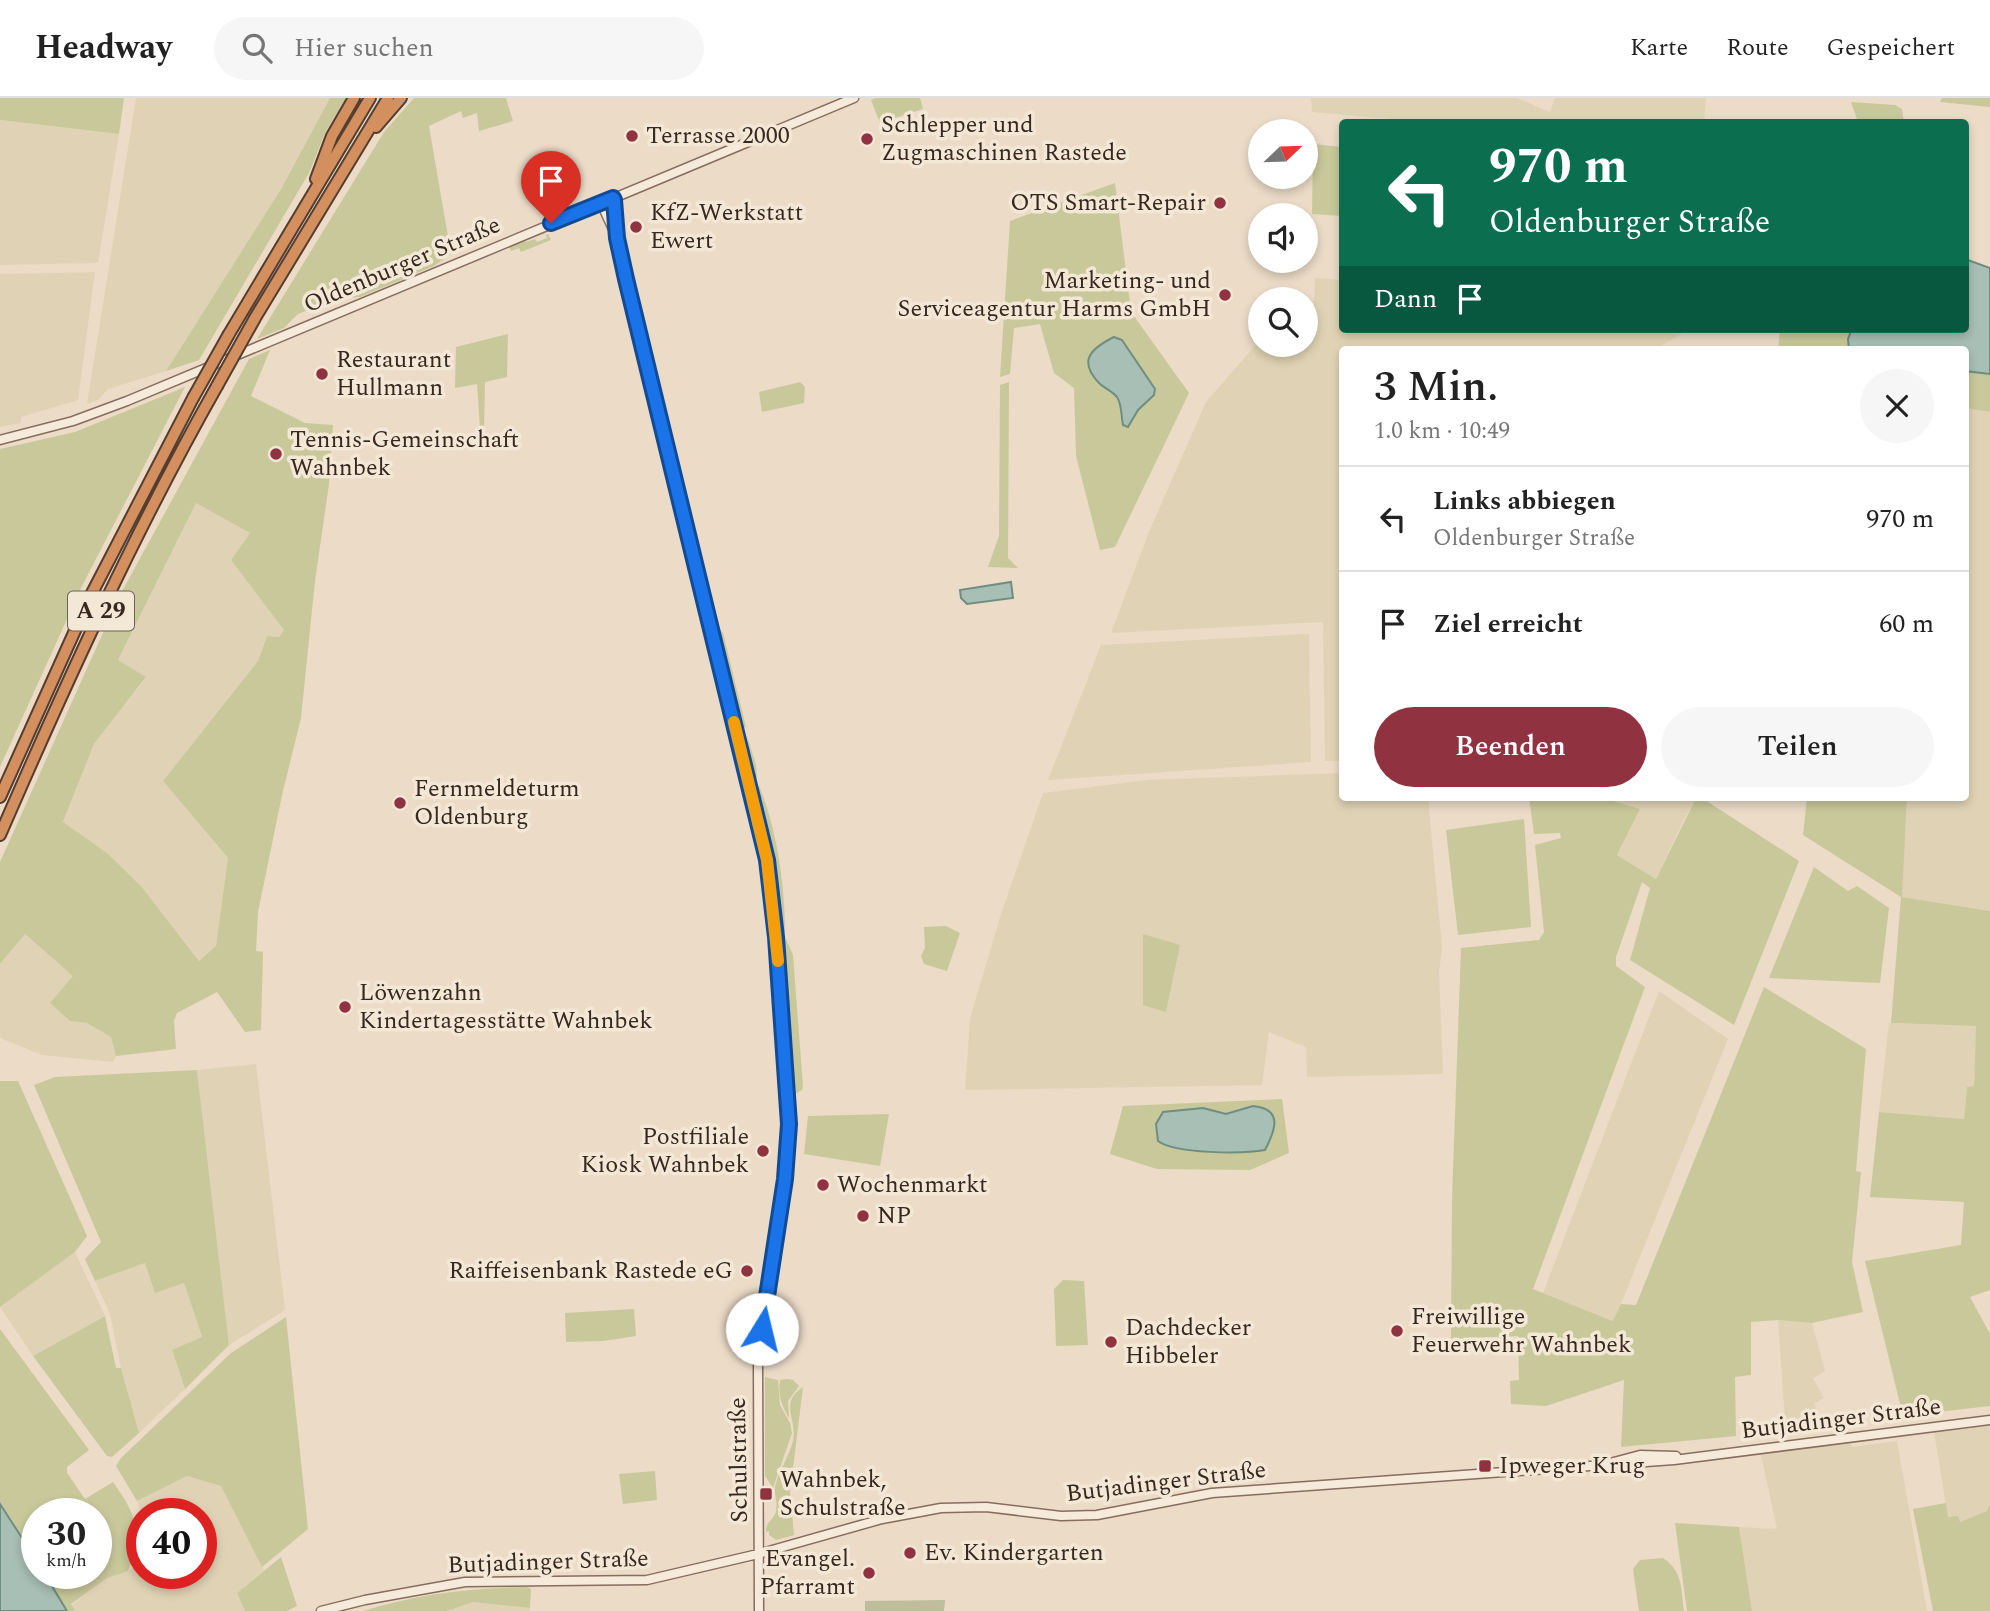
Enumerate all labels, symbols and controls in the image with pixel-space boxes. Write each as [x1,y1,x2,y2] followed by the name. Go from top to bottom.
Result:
[214,17,704,80] search box
[35,23,172,73] text: Headway
[294,28,434,68] text: Hier suchen
[238,29,276,67] icon: search
[1630,30,1688,66] text: Karte
[1726,30,1789,66] text: Route
[1827,30,1955,66] text: Gespeichert
[881,107,1127,171] place label: Schlepper und Zugmaschinen Rastede
[646,118,790,154] place label: Terrasse 2000
[1248,119,1318,189] north arrow
[1248,119,1318,357] map controls
[624,128,640,144] marker: Terrasse 2000
[1489,130,1628,205] text: 970 m
[859,131,875,147] marker: Schlepper und Zugmaschinen Rastede
[1374,147,1465,238] icon: left
[521,151,581,223] pin
[532,162,570,200] icon: arrive
[1010,185,1206,221] place label: OTS Smart-Repair
[650,195,803,259] place label: KfZ-Werkstatt Ewert
[1212,195,1228,211] marker: OTS Smart-Repair
[1489,198,1770,247] text: Oldenburger Straße
[1248,203,1318,273] button: sound
[298,207,506,323] street label: Oldenburger Straße
[628,219,644,235] marker: KfZ-Werkstatt Ewert
[897,263,1211,327] place label: Marketing- und Serviceagentur Harms GmbH
[1374,279,1437,319] text: Dann
[1451,280,1489,318] icon: arrive
[1217,287,1233,303] marker: Marketing- und Serviceagentur Harms GmbH
[1248,287,1318,357] button: search
[336,342,451,406] place label: Restaurant Hullmann
[1374,356,1498,419] text: 3 Min.
[314,366,330,382] marker: Restaurant Hullmann
[1860,369,1934,443] button: close
[1374,414,1510,449] text: 1.0 km · 10:49
[290,422,519,486] place label: Tennis-Gemeinschaft Wahnbek
[268,446,284,462] marker: Tennis-Gemeinschaft Wahnbek
[1433,481,1616,521] text: Links abbiegen
[1866,499,1934,539] text: 970 m
[1374,500,1412,538] icon: left
[1433,521,1635,556] text: Oldenburger Straße
[68,592,134,631] road number: A 29
[1433,604,1583,644] text: Ziel erreicht
[1879,604,1934,644] text: 60 m
[1374,605,1412,643] icon: arrive
[1374,707,1647,787] button: Beenden
[1661,707,1934,787] button: Teilen
[414,771,580,835] place label: Fernmeldeturm Oldenburg
[392,795,408,811] marker: Fernmeldeturm Oldenburg
[359,975,653,1039] place label: Löwenzahn Kindertagesstätte Wahnbek
[337,999,353,1015] marker: Löwenzahn Kindertagesstätte Wahnbek
[581,1119,749,1183] place label: Postfiliale Kiosk Wahnbek
[755,1143,771,1159] marker: Postfiliale Kiosk Wahnbek
[837,1167,987,1203] place label: Wochenmarkt
[815,1177,831,1193] marker: Wochenmarkt
[877,1198,911,1234] place label: NP
[855,1208,871,1224] marker: NP
[449,1253,733,1289] place label: Raiffeisenbank Rastede eG
[739,1263,755,1279] marker: Raiffeisenbank Rastede eG
[725,1292,799,1366] position arrow
[1411,1299,1631,1363] place label: Freiwillige Feuerwehr Wahnbek
[1125,1310,1251,1374] place label: Dachdecker Hibbeler
[1389,1323,1405,1339] marker: Freiwillige Feuerwehr Wahnbek
[1103,1334,1119,1350] marker: Dachdecker Hibbeler
[1739,1389,1943,1449] street label: Butjadinger Straße
[720,1397,758,1523] street label: Schulstraße
[1499,1448,1645,1484] place label: Ipweger Krug
[1064,1452,1268,1512] street label: Butjadinger Straße
[1477,1458,1493,1474] marker: Ipweger Krug
[780,1462,906,1526] place label: Wahnbek, Schulstraße
[758,1486,774,1502] marker: Wahnbek, Schulstraße
[126,1498,217,1589] speed limit sign: 40
[47,1508,86,1561] text: 30
[924,1535,1104,1571] place label: Ev. Kindergarten
[447,1541,649,1583] street label: Butjadinger Straße
[760,1541,855,1605] place label: Evangel. Pfarramt
[902,1545,918,1561] marker: Ev. Kindergarten
[46,1547,87,1574] text: km/h
[861,1565,877,1581] marker: Evangel. Pfarramt

